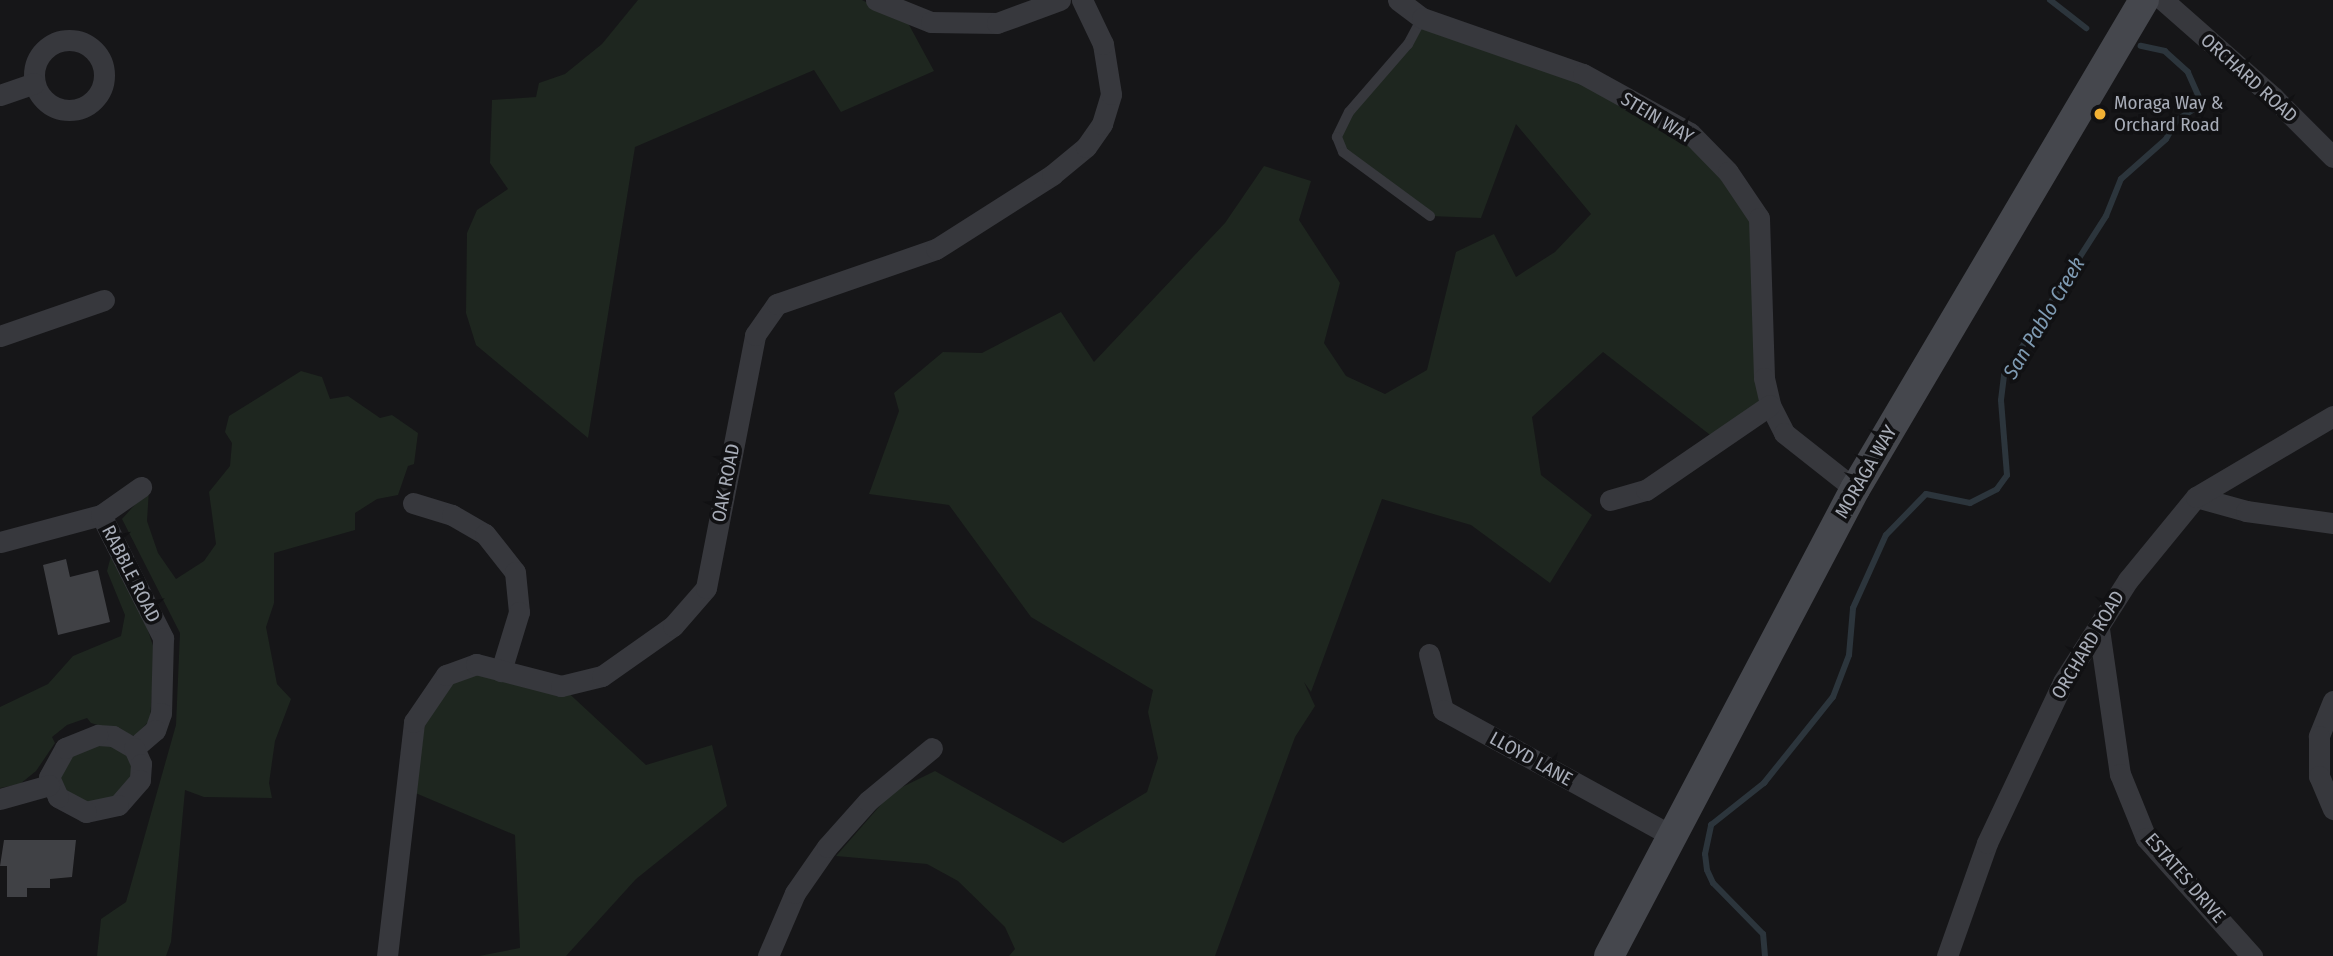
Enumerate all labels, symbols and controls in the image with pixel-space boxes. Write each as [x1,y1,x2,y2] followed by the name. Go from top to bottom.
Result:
[2196,29,2302,127] street label: ORCHARD ROAD
[1617,88,1697,148] street label: STEIN WAY
[2114,92,2223,136] place label: Moraga Way & Orchard Road
[2092,106,2108,122] marker: Moraga Way & Orchard Road
[1998,253,2090,383] water label: San Pablo Creek
[1830,421,1902,523] street label: MORAGA WAY
[707,442,745,524] street label: OAK ROAD
[97,522,165,626] street label: RABBLE ROAD
[2047,587,2129,703] street label: ORCHARD ROAD
[1486,727,1576,791] street label: LLOYD LANE
[2140,829,2230,927] street label: ESTATES DRIVE

